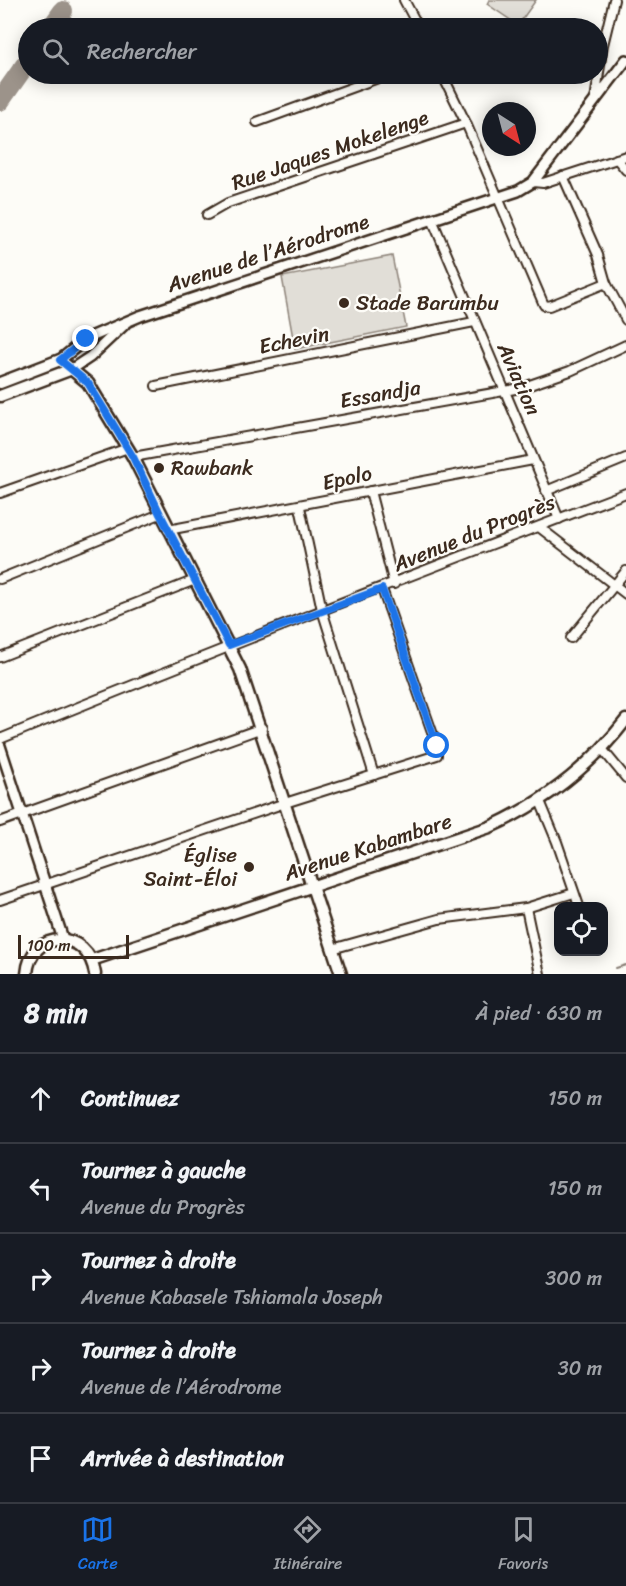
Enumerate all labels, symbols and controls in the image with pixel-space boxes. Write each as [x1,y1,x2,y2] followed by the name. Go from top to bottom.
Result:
[18,18,608,84] search box
[87,32,197,71] text: Rechercher
[39,35,72,68] icon: search
[226,98,434,202] street label: Rue Jaques Mokelenge
[482,102,536,156] north arrow
[161,202,374,304] street label: Avenue de l’Aérodrome
[356,284,499,322] place label: Stade Barumbu
[337,296,351,310] marker: Stade Barumbu
[256,315,332,365] street label: Echevin
[72,325,98,351] route end
[486,335,552,422] street label: Aviation
[337,368,424,420] street label: Essandja
[171,449,254,487] place label: Rawbank
[319,454,376,502] street label: Epolo
[152,461,166,475] marker: Rawbank
[386,483,561,583] street label: Avenue du Progrès
[423,732,449,758] route start
[278,802,457,892] street label: Avenue Kabambare
[143,836,238,898] place label: Église Saint-Éloi
[242,860,256,874] marker: Église Saint-Éloi
[554,902,608,956] map controls
[554,902,608,956] button: locate
[27,931,71,960] text: 100 m
[18,932,129,959] scale bar
[24,990,88,1036] text: 8 min
[475,996,602,1031] text: À pied · 630 m
[81,1079,179,1118] text: Continuez
[548,1081,602,1116] text: 150 m
[24,1082,57,1115] icon: ahead
[81,1151,246,1190] text: Tournez à gauche
[548,1171,602,1206] text: 150 m
[24,1172,57,1205] icon: left
[81,1190,245,1225] text: Avenue du Progrès
[81,1241,236,1280] text: Tournez à droite
[545,1261,602,1296] text: 300 m
[24,1262,57,1295] icon: right
[81,1280,383,1315] text: Avenue Kabasele Tshiamala Joseph
[81,1331,236,1370] text: Tournez à droite
[558,1351,602,1386] text: 30 m
[24,1352,57,1385] icon: right
[81,1370,281,1405] text: Avenue de l’Aérodrome
[81,1439,284,1478] text: Arrivée à destination
[24,1442,57,1475] icon: arrive
[78,1513,118,1578] tab: Carte
[274,1513,342,1578] tab: Itinéraire
[498,1513,548,1578] tab: Favoris

